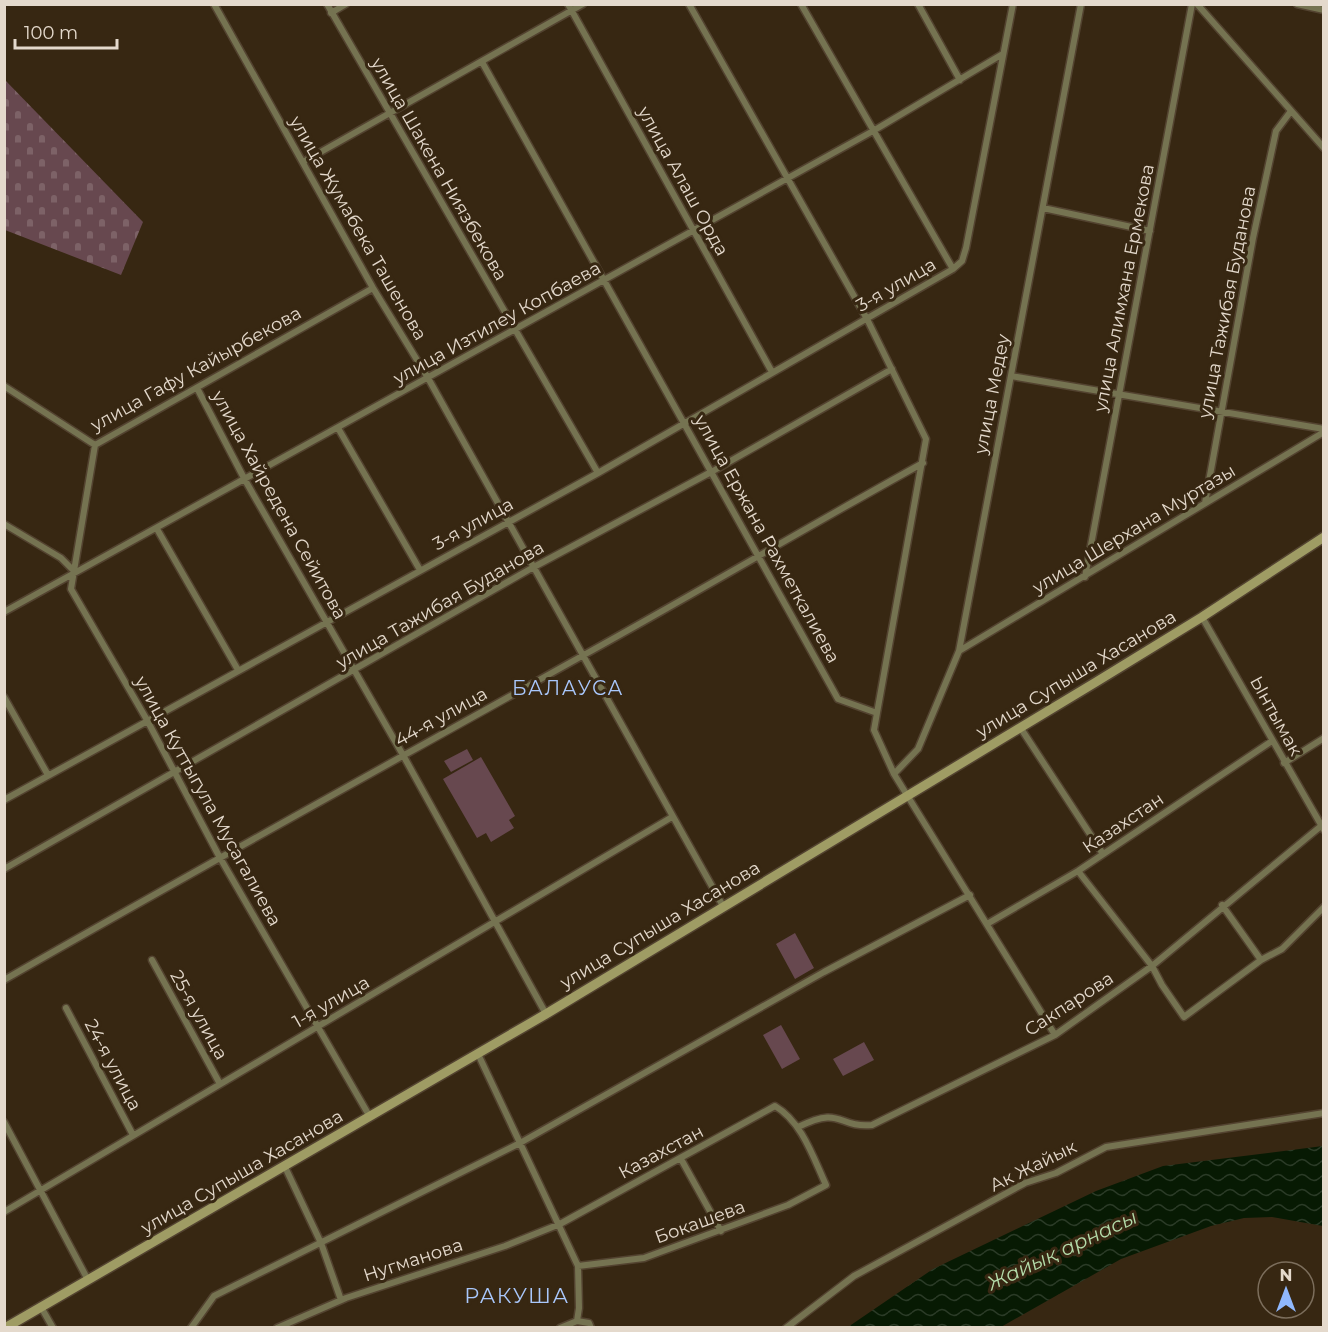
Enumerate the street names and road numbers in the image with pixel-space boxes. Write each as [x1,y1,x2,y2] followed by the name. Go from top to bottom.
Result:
[366,53,512,284] street label: улица Шакена Ниязбекова
[632,102,733,260] street label: улица Алаш Орда
[284,111,431,344] street label: улица Жумабека Ташенова
[1089,162,1159,415] street label: улица Алимхана Ермекова
[1193,184,1260,421] street label: улица Тажибая Буданова
[852,253,940,317] street label: 3-я улица
[389,257,605,390] street label: улица Изтилеу Копбаева
[86,302,305,437] street label: улица Гафу Кайырбекова
[969,332,1014,457] street label: улица Медеу
[206,386,351,623] street label: улица Хайредена Сейитова
[689,410,845,667] street label: улица Ержана Рахметкалиева
[1028,460,1240,599] street label: улица Шерхана Муртазы
[429,493,517,555] street label: 3-я улица
[331,536,548,674] street label: улица Тажибая Буданова
[971,605,1180,743] street label: улица Супыша Хасанова
[129,671,286,930] street label: улица Куттыгула Мусагалиева
[1245,672,1307,760] street label: Ынтымак
[391,683,491,751] street label: 44-я улица
[1078,788,1168,858] street label: Казахстан
[555,856,764,994] street label: улица Супыша Хасанова
[165,966,233,1064] street label: 25-я улица
[1020,967,1118,1041] street label: Сакпарова
[289,971,373,1033] street label: 1-я улица
[80,1016,146,1114] street label: 24-я улица
[136,1105,347,1239] street label: улица Супыша Хасанова
[615,1120,707,1184] street label: Казахстан
[986,1135,1081,1196] street label: Ак Жайык
[652,1195,748,1249] street label: Бокашева
[361,1234,465,1286] street label: Нугманова

